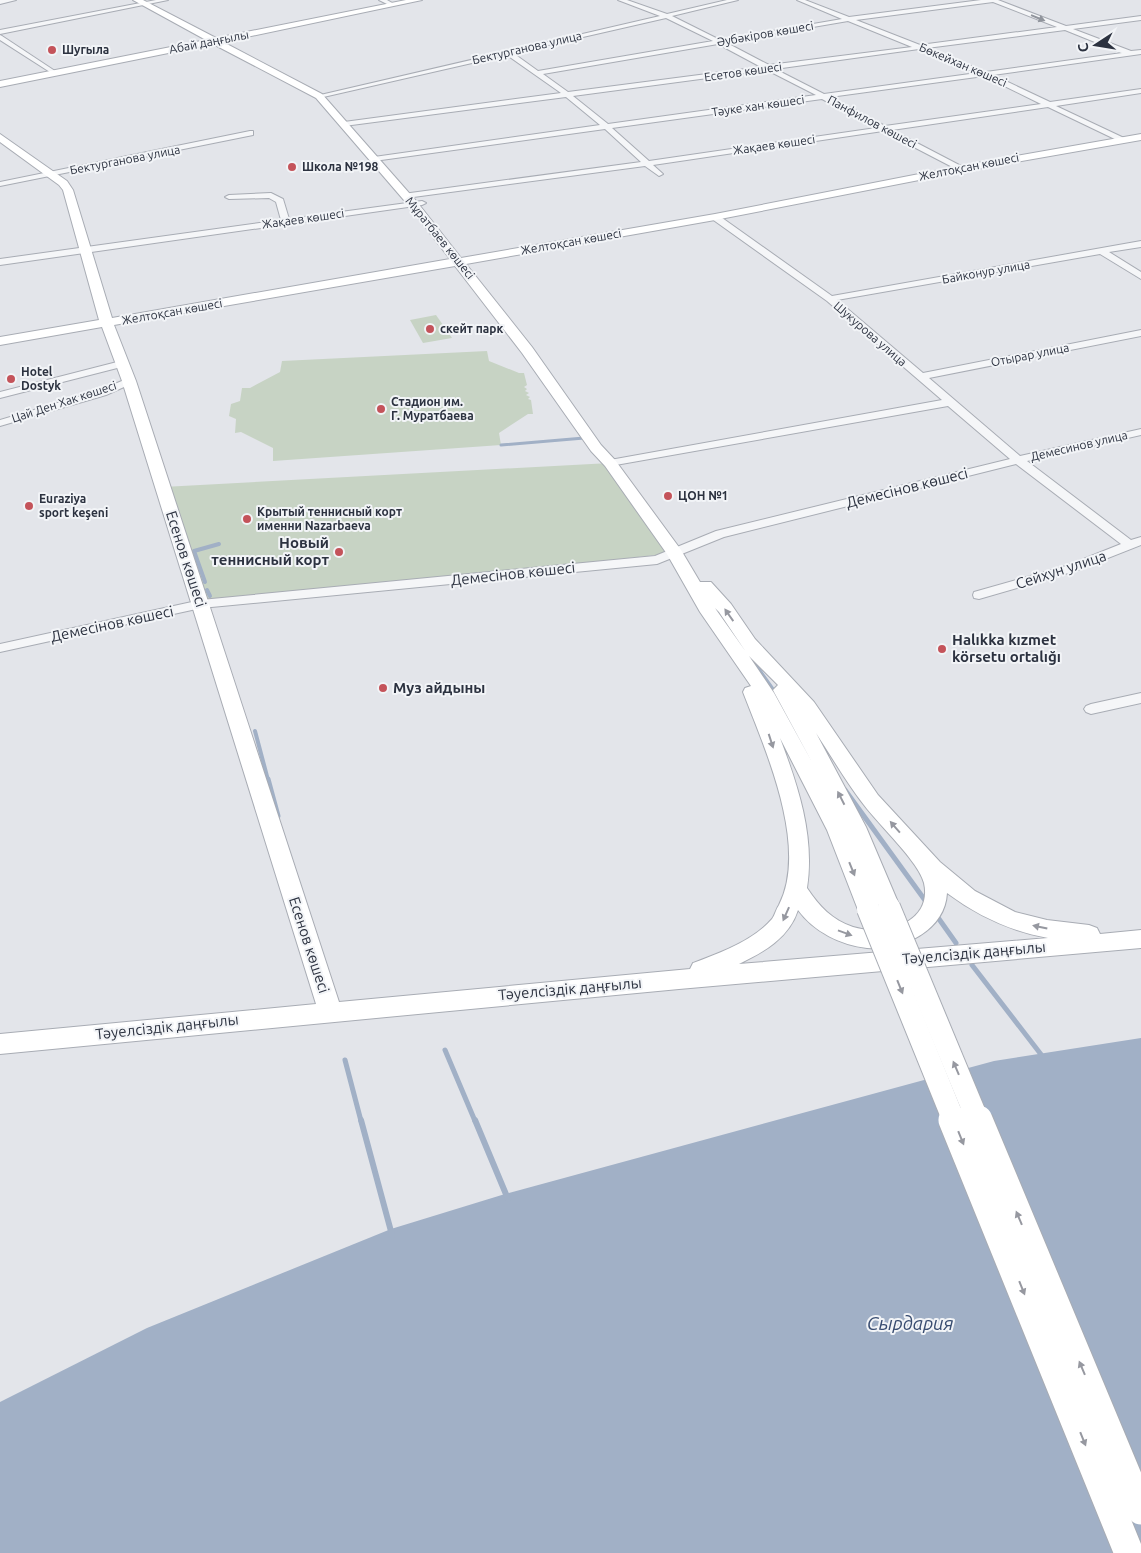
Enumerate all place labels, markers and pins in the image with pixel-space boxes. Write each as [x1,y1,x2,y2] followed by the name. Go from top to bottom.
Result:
[62,43,109,56] place label: Шугыла
[46,44,58,56] marker: Шугыла
[302,160,378,173] place label: Школа №198
[286,161,298,173] marker: Школа №198
[440,322,503,335] place label: скейт парк
[424,323,436,335] marker: скейт парк
[21,365,61,392] place label: Hotel Dostyk
[5,373,17,385] marker: Hotel Dostyk
[391,395,474,422] place label: Стадион им. Г. Муратбаева
[375,403,387,415] marker: Стадион им. Г. Муратбаева
[678,489,728,502] place label: ЦОН №1
[662,490,674,502] marker: ЦОН №1
[39,492,108,521] place label: Euraziya sport keşeni
[23,500,35,512] marker: Euraziya sport keşeni
[257,505,402,532] place label: Крытый теннисный корт именни Nazarbaeva
[241,513,253,525] marker: Крытый теннисный корт именни Nazarbaeva
[211,534,329,568] place label: Новый теннисный корт
[333,546,345,558] marker: Новый теннисный корт
[952,631,1061,665] place label: Halıkka kızmet körsetu ortalığı
[936,643,948,655] marker: Halıkka kızmet körsetu ortalığı
[393,679,485,696] place label: Муз айдыны
[377,682,389,694] marker: Муз айдыны

